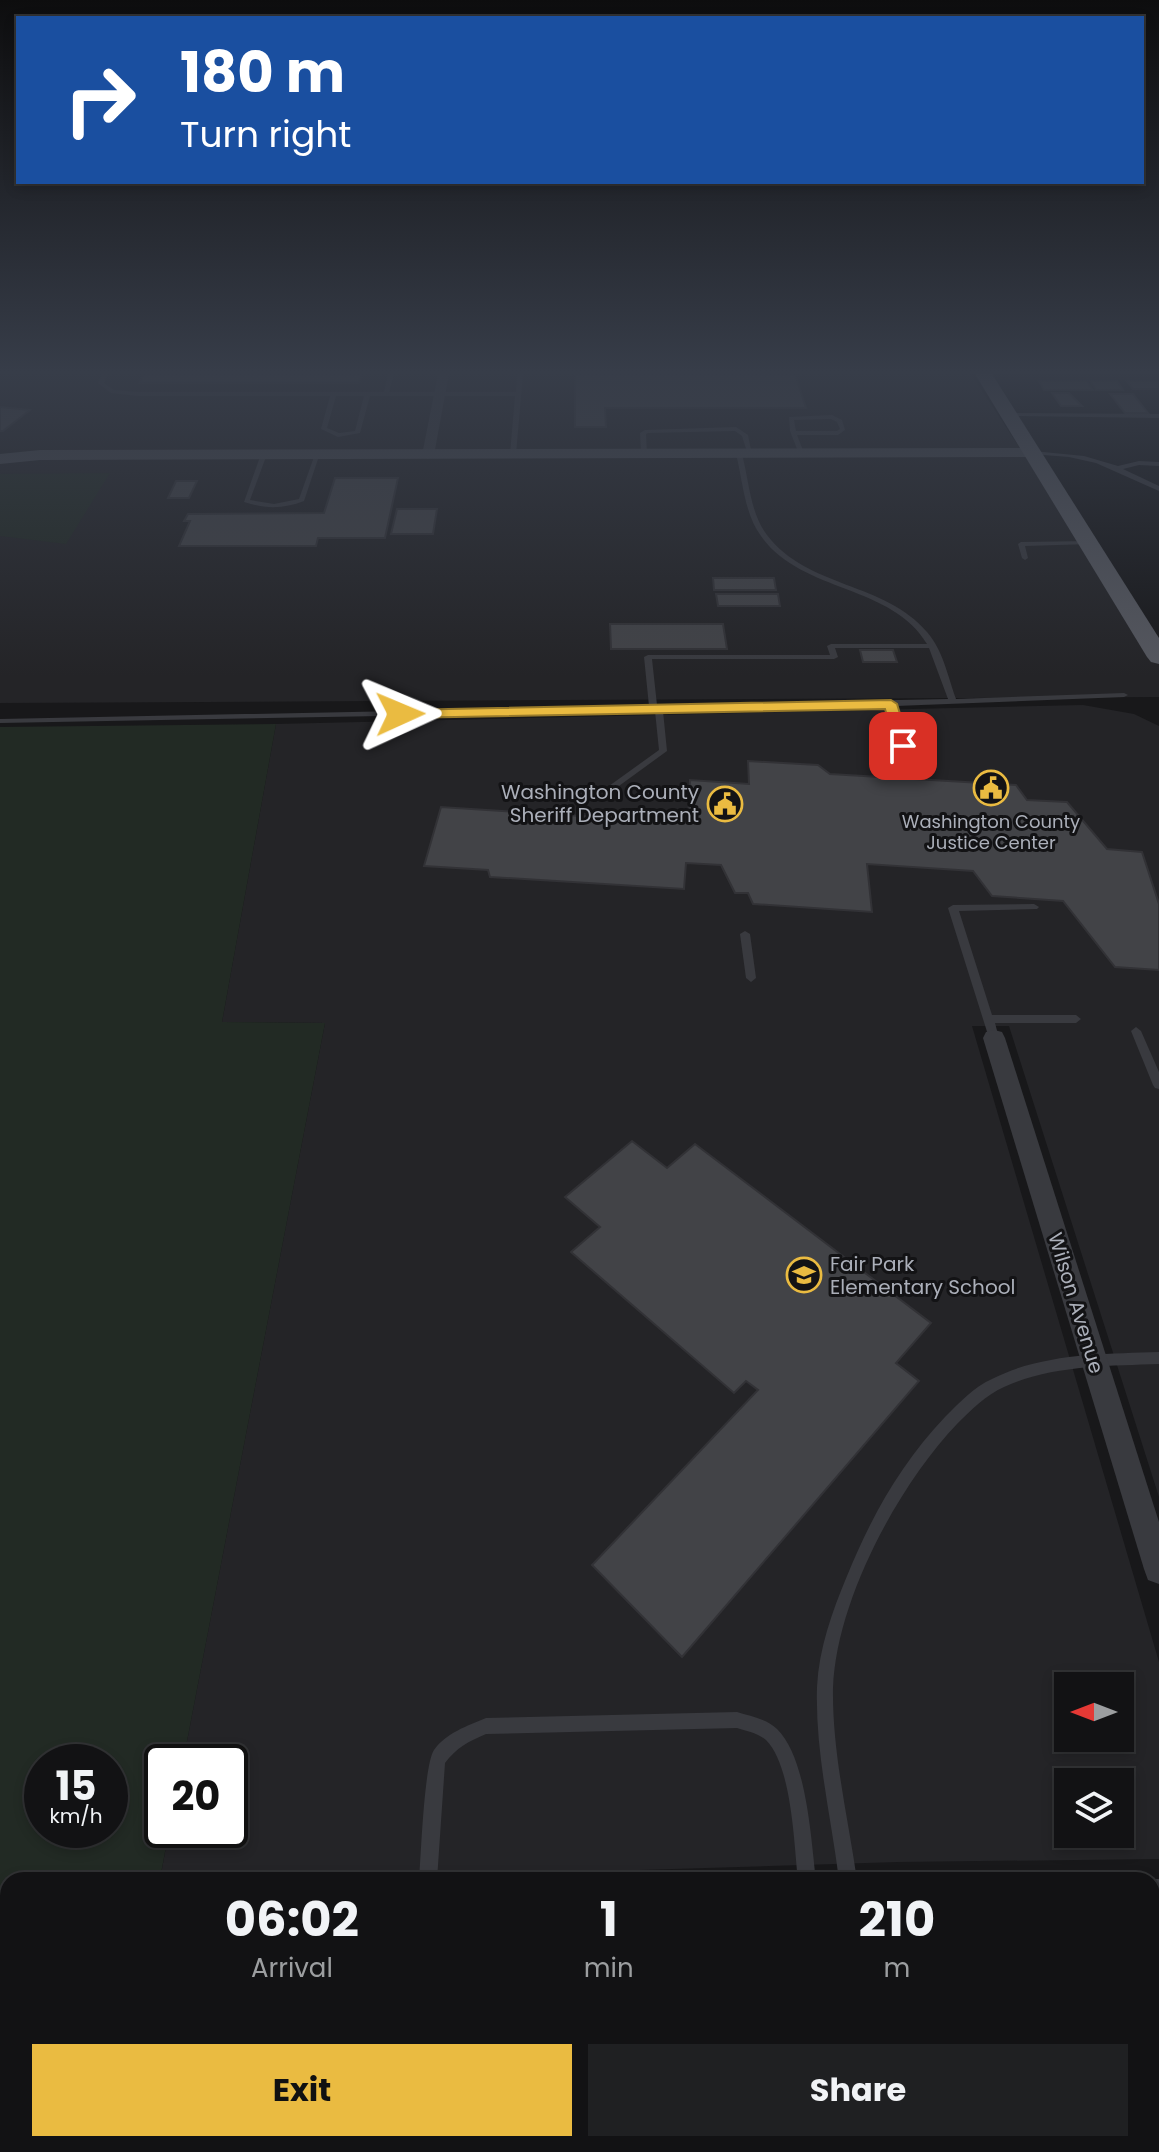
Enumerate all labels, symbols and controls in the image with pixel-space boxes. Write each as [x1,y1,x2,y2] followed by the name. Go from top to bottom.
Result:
[180,33,345,112] text: 180 m
[48,48,152,152] icon: right
[180,109,351,160] text: Turn right
[358,672,442,756] position arrow
[869,712,937,780] pin
[881,724,925,768] icon: arrive
[972,769,1010,807] public building icon: Washington County Justice Center
[501,778,699,829] place label: Washington County Sheriff Department
[706,785,744,823] public building icon: Washington County Sheriff Department
[902,809,1080,855] place label: Washington County Justice Center
[1041,1229,1111,1377] street label: Wilson Avenue
[830,1250,1015,1301] place label: Fair Park Elementary School
[785,1256,823,1294] school or university icon: Fair Park Elementary School
[1054,1672,1134,1752] north arrow
[1054,1672,1134,1848] map controls
[144,1744,248,1848] speed limit sign: 20
[55,1758,97,1814] text: 15
[1054,1768,1134,1848] button: layers
[49,1802,103,1830] text: km/h
[225,1886,359,1953] text: 06:02
[600,1886,618,1953] text: 1
[858,1886,935,1953] text: 210
[251,1950,333,1986] text: Arrival
[584,1950,634,1986] text: min
[883,1950,910,1986] text: m
[32,2044,572,2136] button: Exit
[588,2044,1128,2136] button: Share

